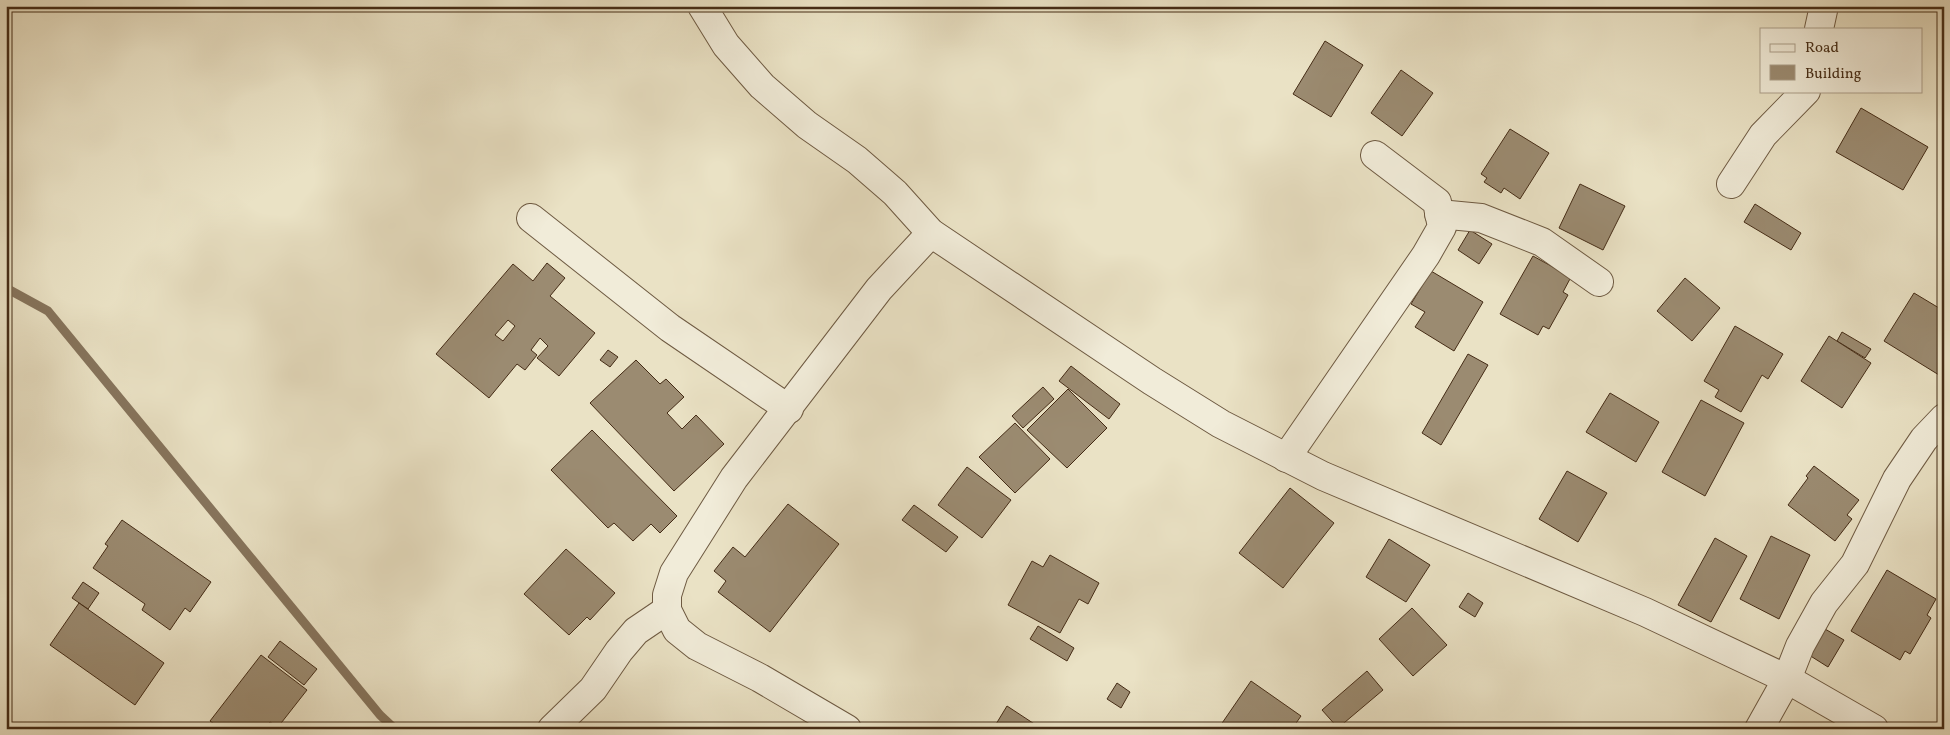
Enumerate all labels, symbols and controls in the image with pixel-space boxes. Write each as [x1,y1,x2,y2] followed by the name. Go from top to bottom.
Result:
[1760,28,1922,92] legend
[1805,38,1839,59] text: Road
[1805,64,1862,85] text: Building

